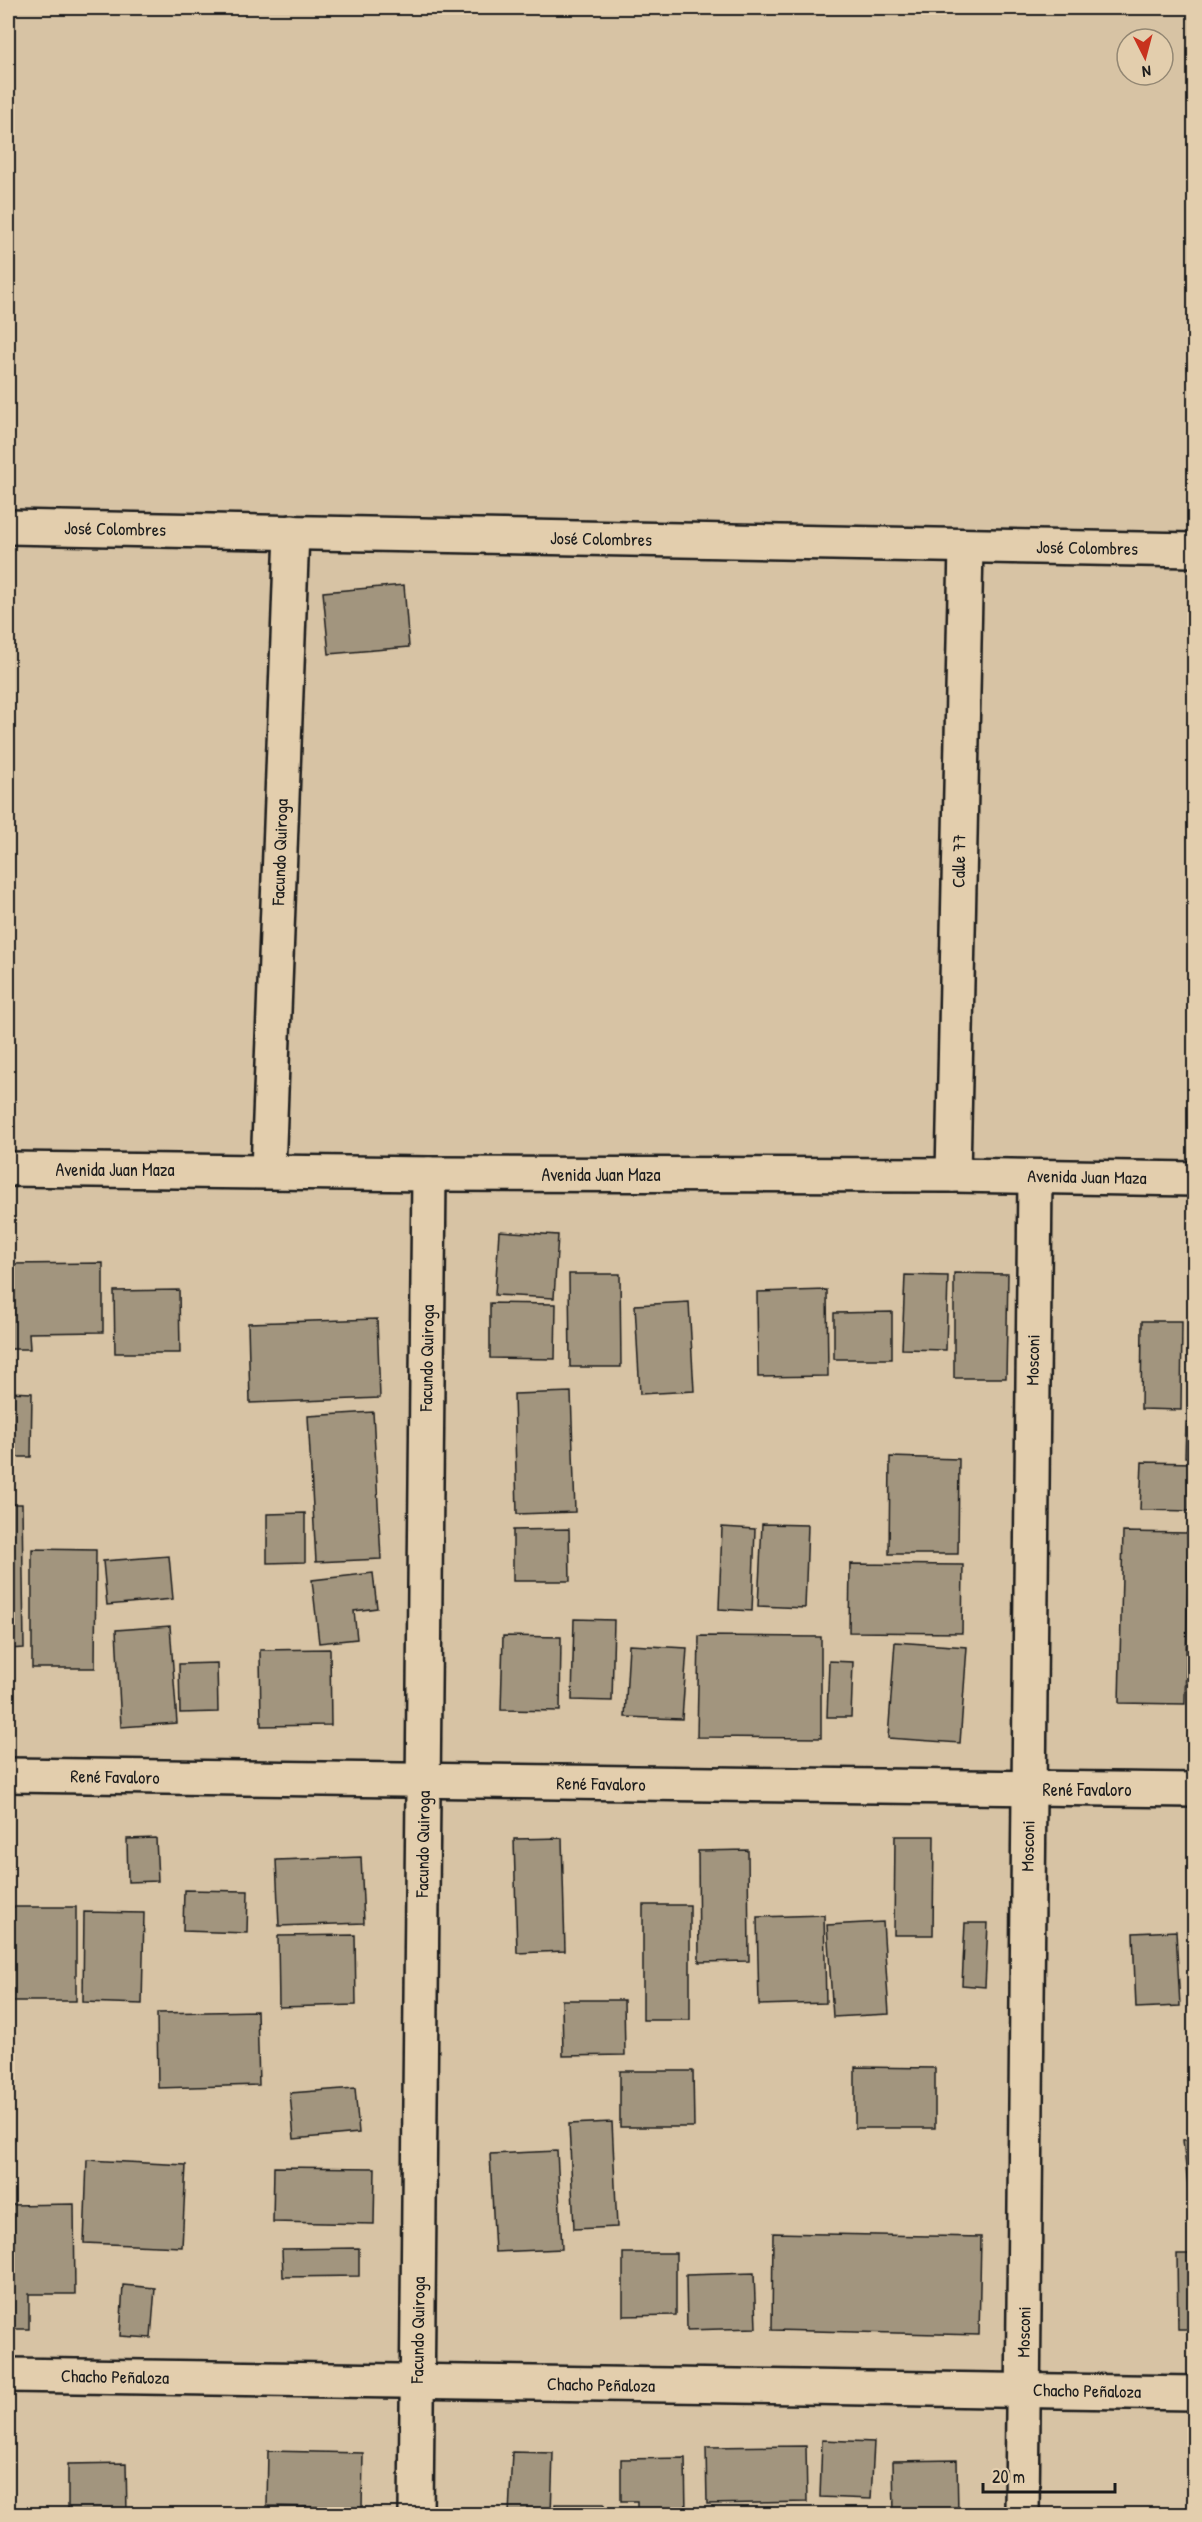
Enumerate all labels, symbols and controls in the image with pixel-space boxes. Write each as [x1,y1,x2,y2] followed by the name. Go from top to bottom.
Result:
[1115,27,1175,87] north arrow
[1141,61,1152,83] text: N
[64,515,166,542] street label: José Colombres
[550,525,652,552] street label: José Colombres
[1036,534,1138,561] street label: José Colombres
[265,798,294,907] street label: Facundo Quiroga
[946,834,971,888] street label: Calle 77
[55,1157,175,1182] street label: Avenida Juan Maza
[541,1162,661,1187] street label: Avenida Juan Maza
[1027,1163,1147,1190] street label: Avenida Juan Maza
[413,1304,440,1413] street label: Facundo Quiroga
[1020,1334,1045,1386] street label: Mosconi
[70,1763,160,1790] street label: René Favaloro
[556,1770,646,1797] street label: René Favaloro
[1042,1777,1132,1802] street label: René Favaloro
[409,1790,436,1899] street label: Facundo Quiroga
[1015,1820,1040,1872] street label: Mosconi
[404,2276,431,2385] street label: Facundo Quiroga
[1011,2306,1036,2358] street label: Mosconi
[61,2363,169,2390] street label: Chacho Peñaloza
[547,2371,655,2398] street label: Chacho Peñaloza
[1033,2377,1141,2404] street label: Chacho Peñaloza
[983,2456,1115,2494] scale bar
[992,2464,1025,2489] text: 20 m

